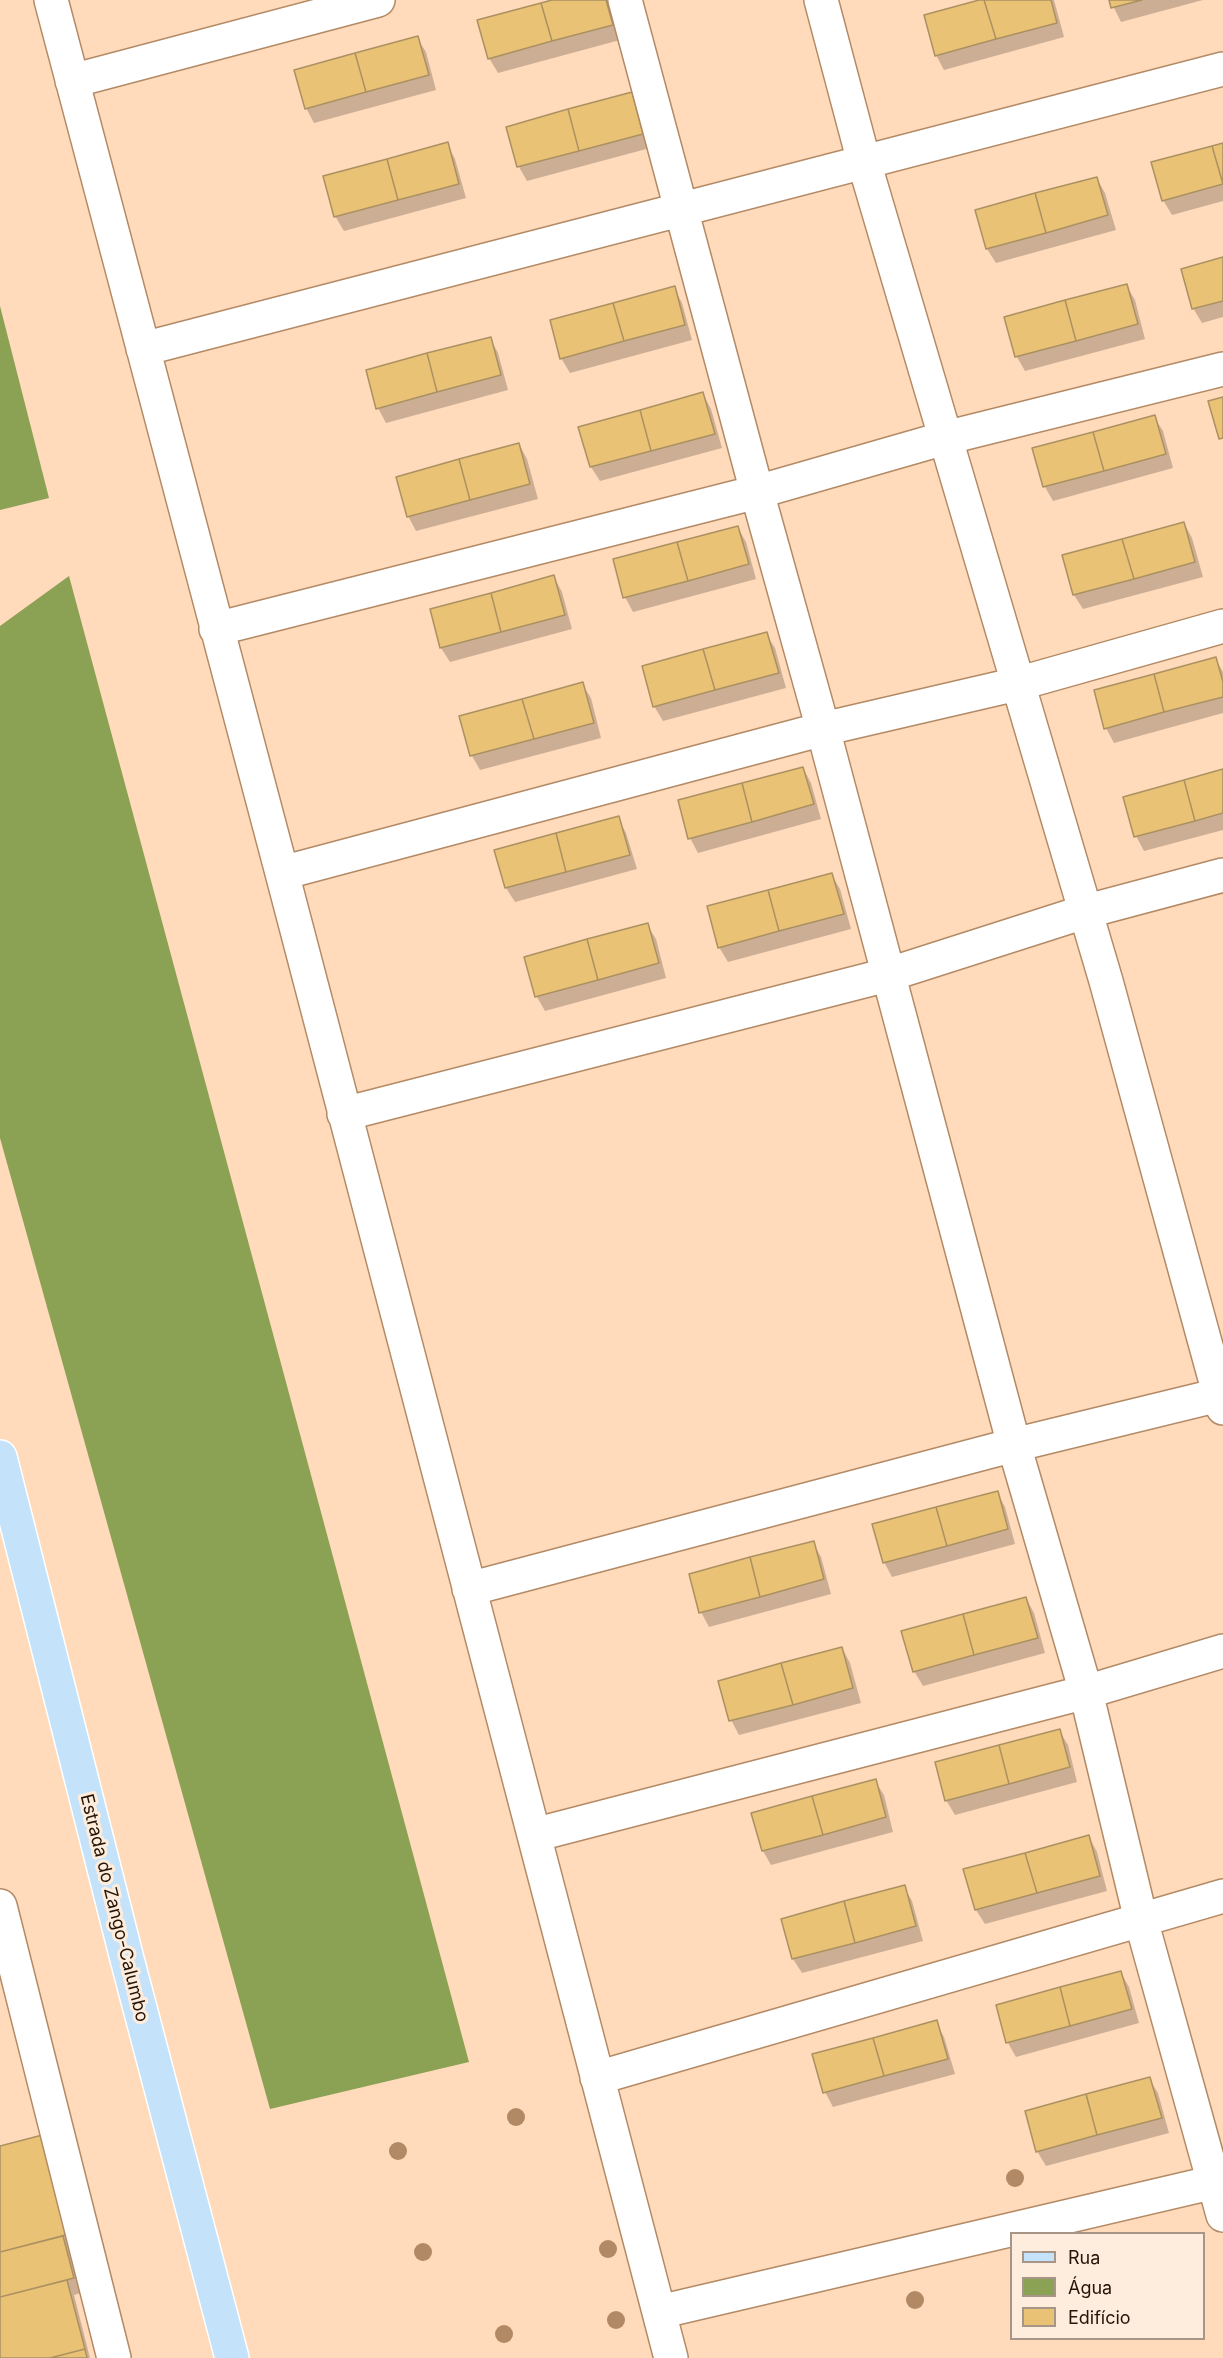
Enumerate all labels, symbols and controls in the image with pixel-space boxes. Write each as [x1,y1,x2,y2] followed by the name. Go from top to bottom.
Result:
[75,1792,153,2024] street label: Estrada do Zango-Calumbo
[1010,2232,1205,2340] legend
[1068,2247,1100,2268] text: Rua
[1068,2277,1112,2298] text: Água
[1068,2307,1131,2328] text: Edifício

